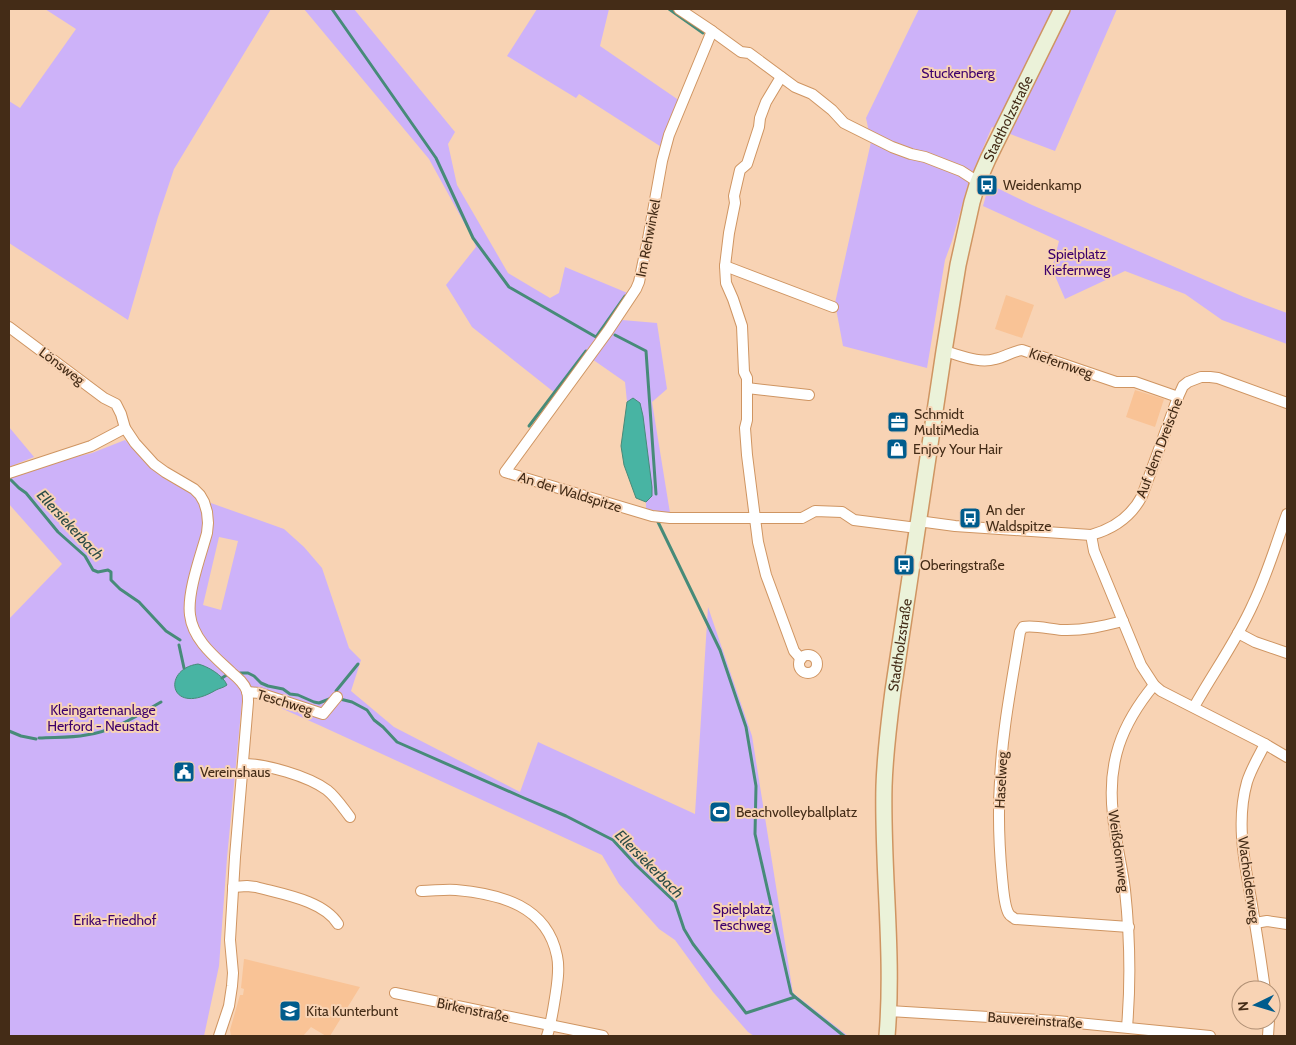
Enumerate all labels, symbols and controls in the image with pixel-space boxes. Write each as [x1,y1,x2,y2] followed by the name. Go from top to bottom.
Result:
[921,64,996,82] park label: Stuckenberg
[979,73,1037,165] street label: Stadtholzstraße
[975,173,999,197] bus stop icon: Weidenkamp
[1003,176,1082,194] place label: Weidenkamp
[632,197,665,279] street label: Im Rehwinkel
[1044,245,1111,279] park label: Spielplatz Kiefernweg
[36,343,89,390] street label: Lönsweg
[1027,344,1096,383] street label: Kiefernweg
[1132,396,1186,500] street label: Auf dem Dreische
[914,405,979,439] place label: Schmidt MultiMedia
[886,410,910,434] office icon: Schmidt MultiMedia
[885,437,909,461] shop icon: Enjoy Your Hair
[913,440,1003,458] place label: Enjoy Your Hair
[516,468,624,516] street label: An der Waldspitze
[33,486,107,564] water label: Ellersiekerbach
[986,501,1051,535] place label: An der Waldspitze
[958,506,982,530] bus stop icon: An der Waldspitze
[892,553,916,577] bus stop icon: Oberingstraße
[920,556,1005,574] place label: Oberingstraße
[884,597,916,693] street label: Stadtholzstraße
[255,685,316,719] street label: Teschweg
[47,701,159,735] park label: Kleingartenanlage Herford - Neustadt
[991,750,1012,809] street label: Haselweg
[172,760,196,784] public building icon: Vereinshaus
[200,763,271,781] place label: Vereinshaus
[708,800,732,824] sports icon: Beachvolleyballplatz
[736,803,858,821] place label: Beachvolleyballplatz
[1104,809,1134,894] street label: Weißdornweg
[611,826,687,902] water label: Ellersiekerbach
[1234,835,1264,926] street label: Wacholderweg
[713,900,772,934] park label: Spielplatz Teschweg
[74,911,157,929] park label: Erika-Friedhof
[1231,980,1281,1030] north arrow
[435,994,511,1026] street label: Birkenstraße
[278,999,302,1023] school or university icon: Kita Kunterbunt
[1234,1000,1252,1012] text: N
[306,1002,399,1020] place label: Kita Kunterbunt
[987,1008,1083,1032] street label: Bauvereinstraße

